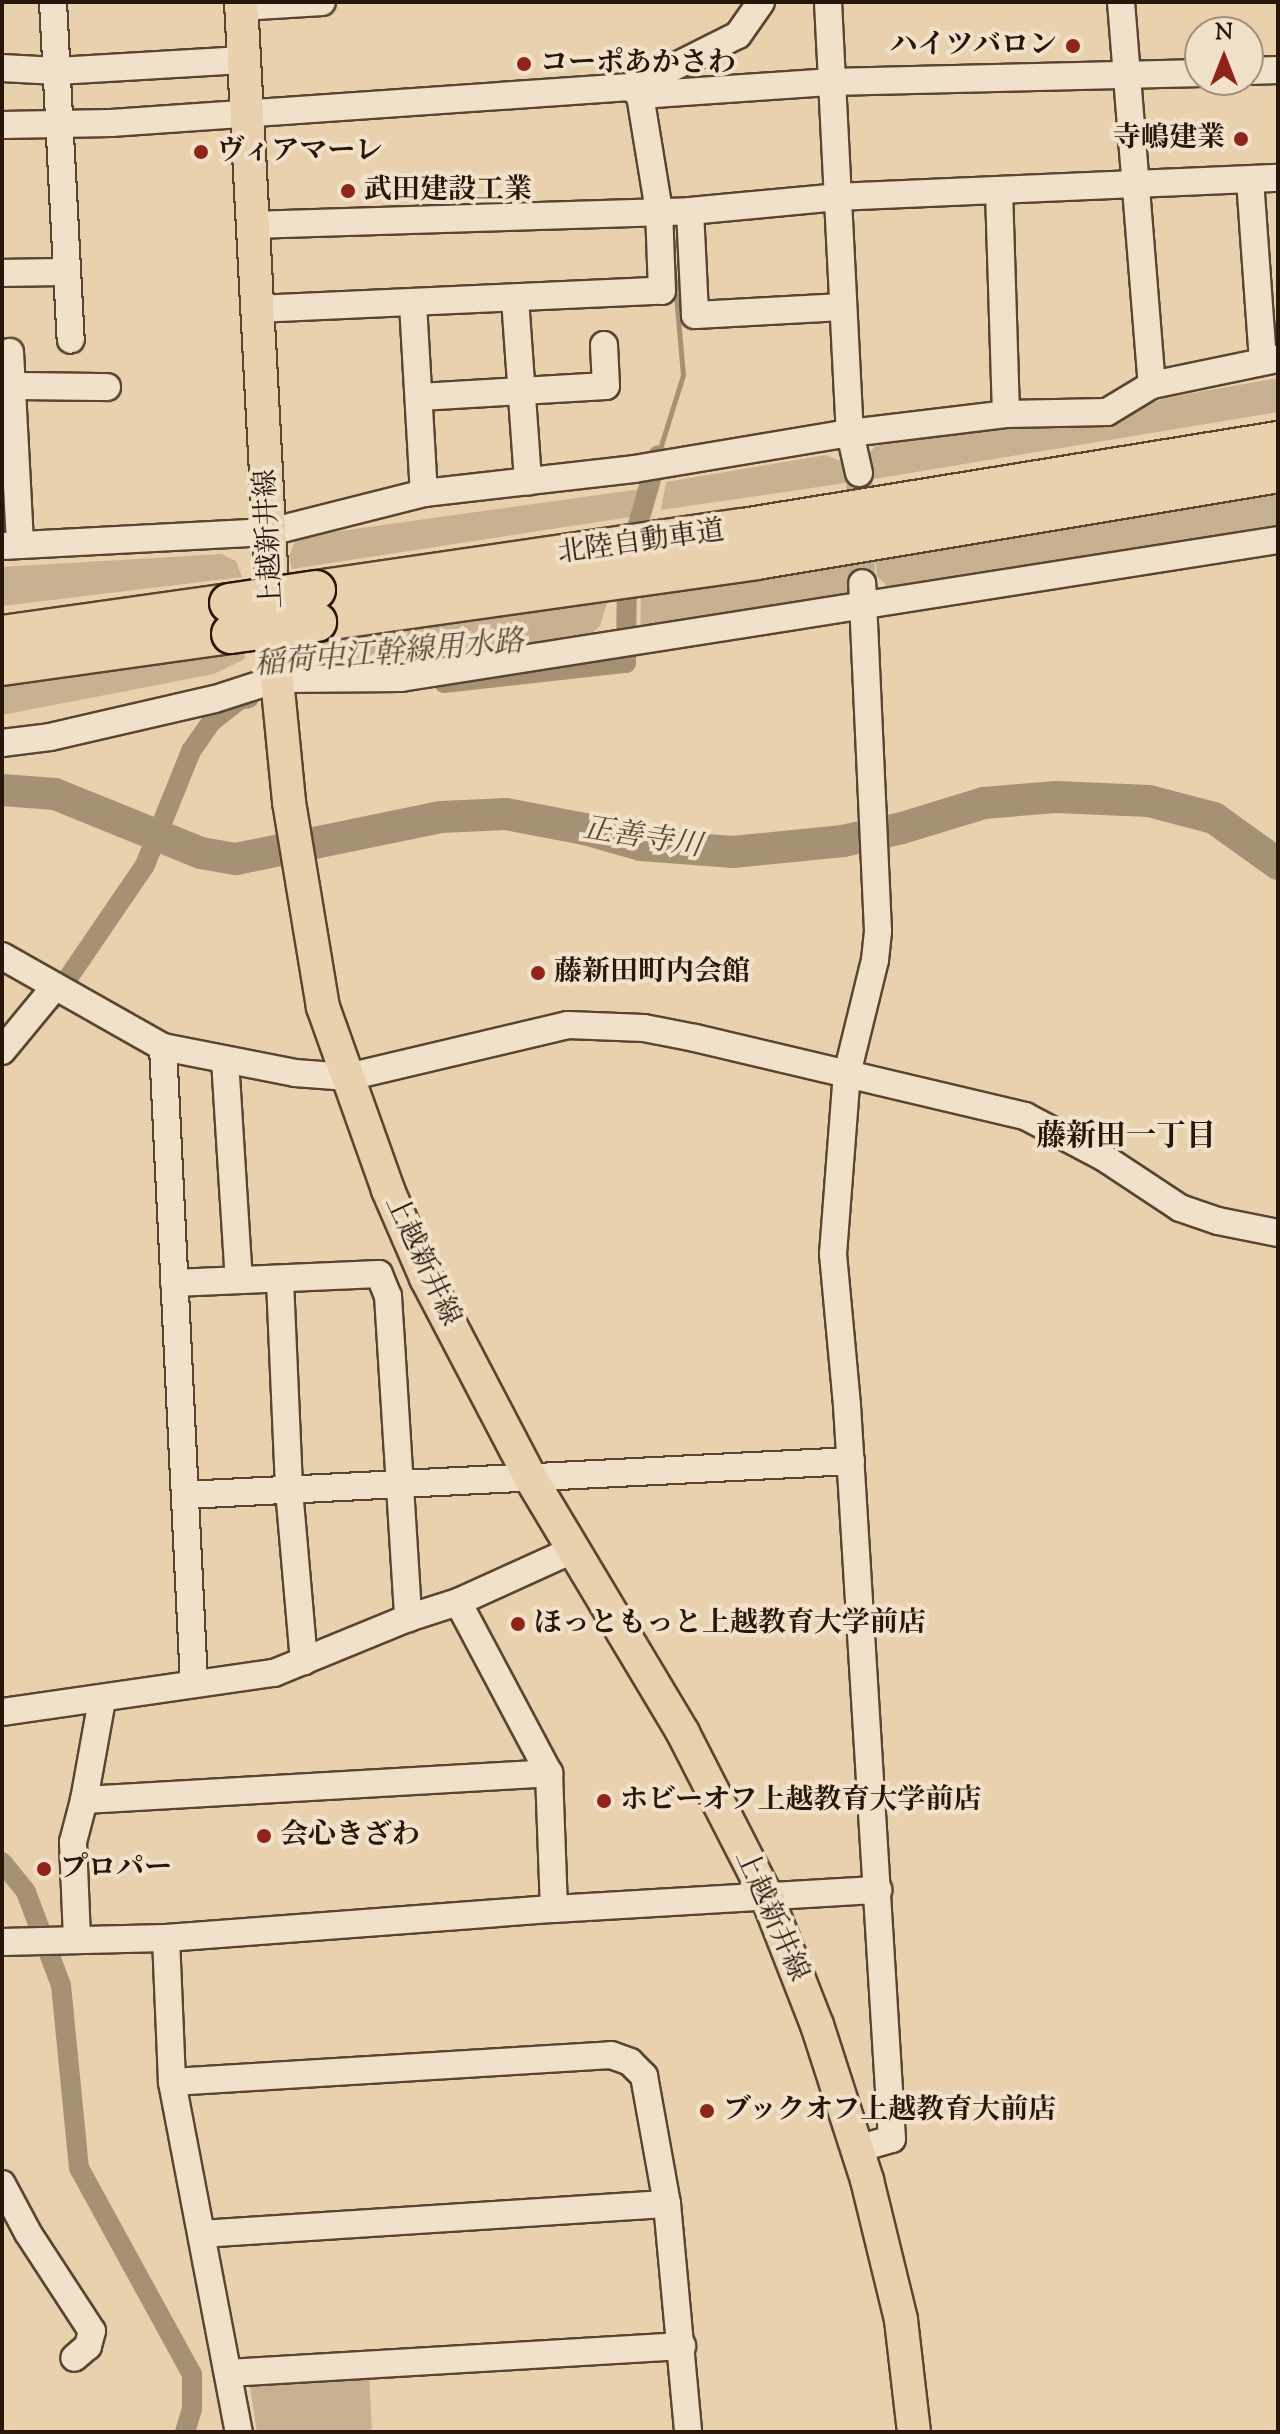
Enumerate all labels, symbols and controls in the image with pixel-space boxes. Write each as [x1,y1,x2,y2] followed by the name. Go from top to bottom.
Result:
[1184,16,1264,96] north arrow
[1215,18,1233,50] text: N
[889,29,1057,63] place label: ハイツバロン
[1064,37,1082,55] marker: ハイツバロン
[540,47,736,81] place label: コーポあかさわ
[515,55,533,73] marker: コーポあかさわ
[1113,122,1225,156] place label: 寺嶋建業
[1232,130,1250,148] marker: 寺嶋建業
[217,135,385,169] place label: ヴィアマーレ
[192,143,210,161] marker: ヴィアマーレ
[364,174,532,208] place label: 武田建設工業
[339,182,357,200] marker: 武田建設工業
[250,468,290,610] street label: 上越新井線
[555,515,727,571] street label: 北陸自動車道
[253,625,525,685] water label: 稲荷中江幹線用水路
[580,812,704,866] water label: 正善寺川
[554,956,750,990] place label: 藤新田町内会館
[529,964,547,982] marker: 藤新田町内会館
[1036,1120,1216,1156] district label: 藤新田一丁目
[377,1190,467,1332] street label: 上越新井線
[534,1607,926,1641] place label: ほっともっと上越教育大学前店
[509,1615,527,1633] marker: ほっともっと上越教育大学前店
[620,1784,983,1818] place label: ホビーオフ上越教育大学前店
[595,1792,613,1810] marker: ホビーオフ上越教育大学前店
[280,1819,420,1853] place label: 会心きざわ
[255,1827,273,1845] marker: 会心きざわ
[727,1845,815,1987] street label: 上越新井線
[60,1852,172,1886] place label: プロパー
[35,1860,53,1878] marker: プロパー
[723,2094,1059,2128] place label: ブックオフ上越教育大前店
[698,2102,716,2120] marker: ブックオフ上越教育大前店

